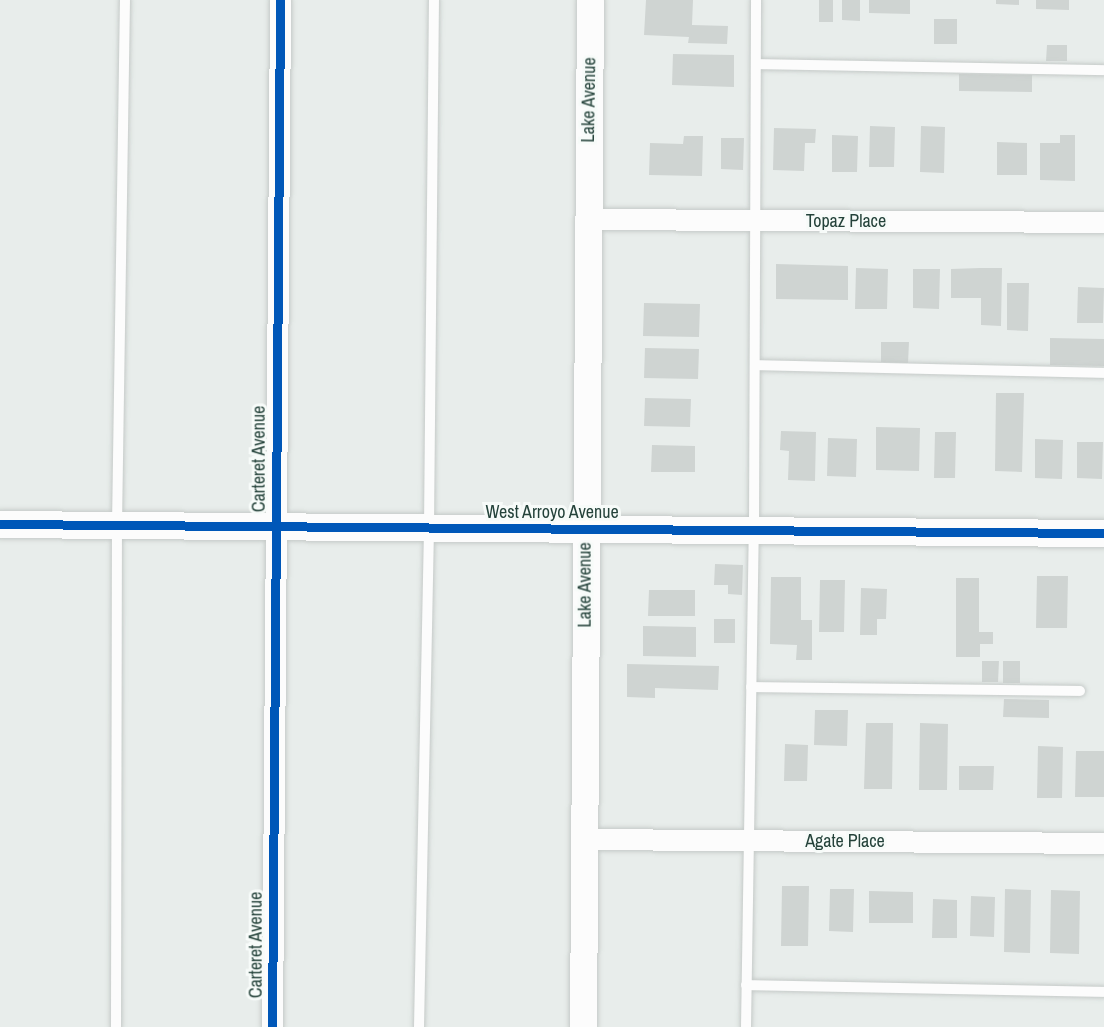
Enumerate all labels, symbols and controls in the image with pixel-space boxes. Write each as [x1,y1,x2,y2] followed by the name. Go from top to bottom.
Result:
[577,57,601,143] street label: Lake Avenue
[806,210,886,232] street label: Topaz Place
[248,405,270,513] street label: Carteret Avenue
[485,501,619,523] street label: West Arroyo Avenue
[574,542,596,628] street label: Lake Avenue
[805,830,885,852] street label: Agate Place
[245,891,267,999] street label: Carteret Avenue

